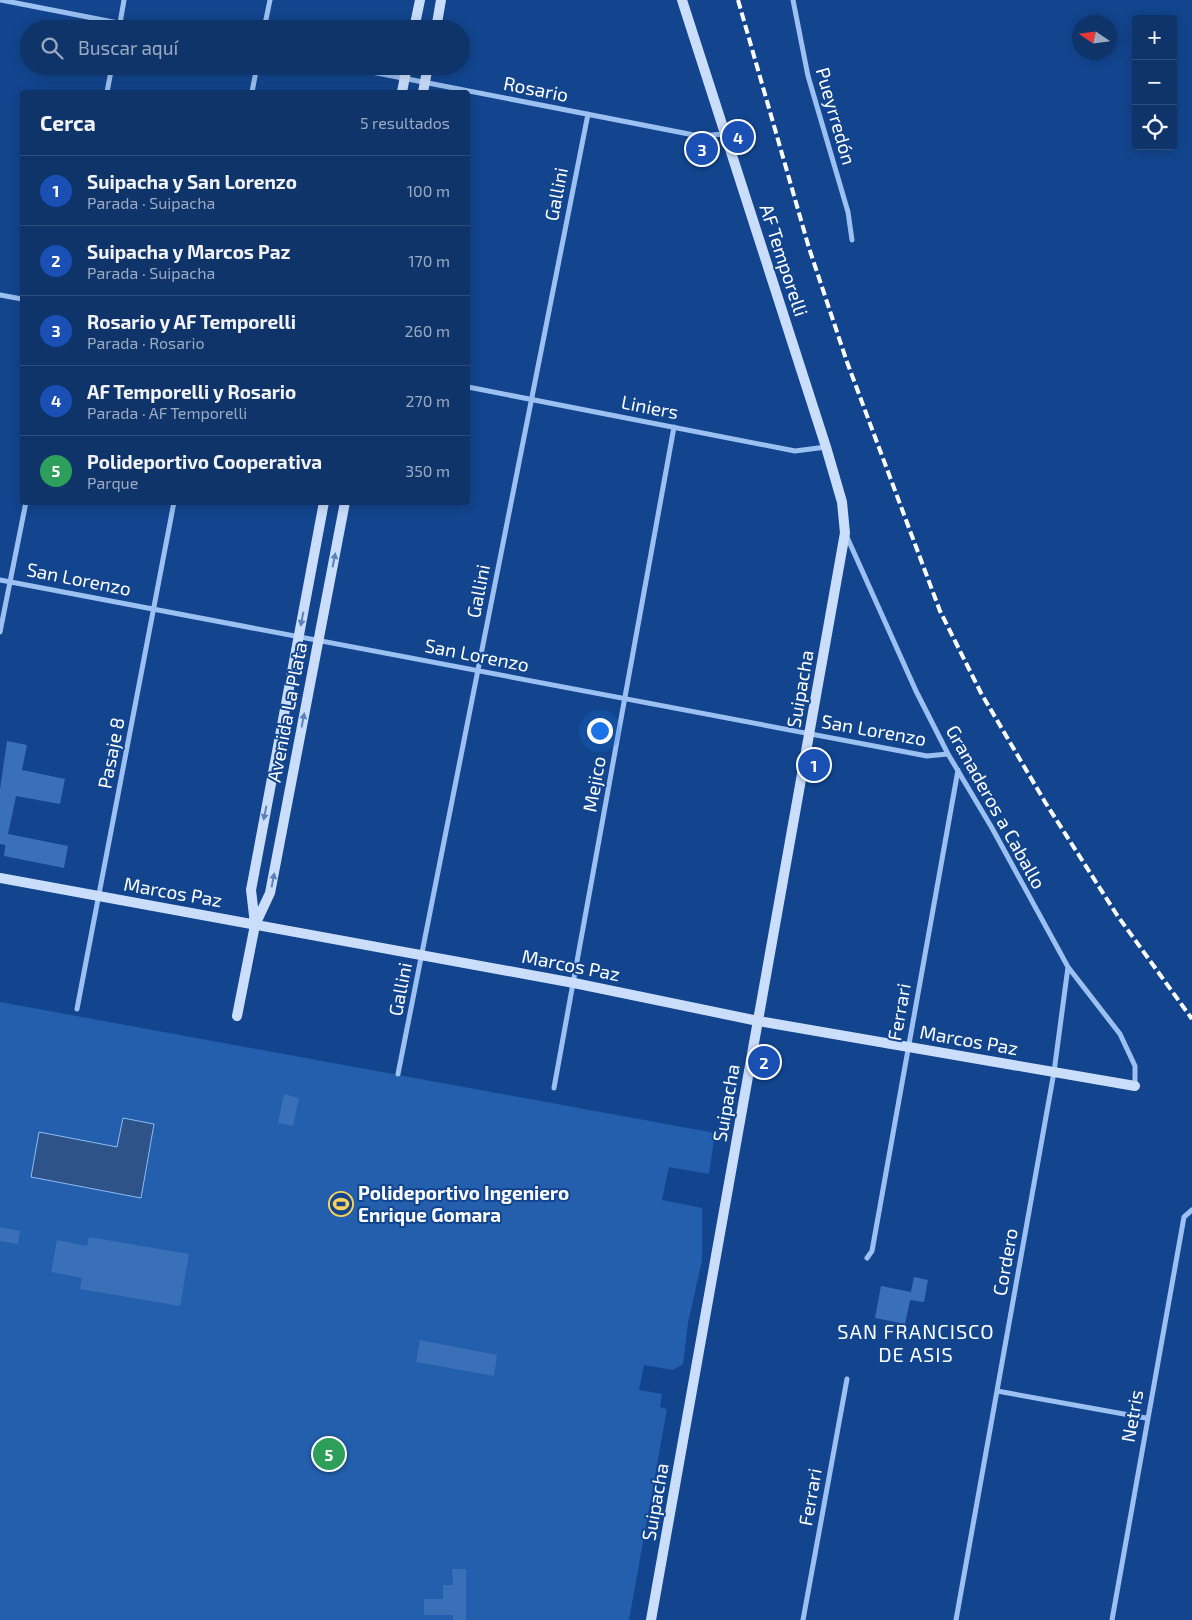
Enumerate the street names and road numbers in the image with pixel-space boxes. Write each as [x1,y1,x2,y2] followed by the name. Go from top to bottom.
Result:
[812,65,861,167] street label: Pueyrredón
[502,71,571,106] street label: Rosario
[539,165,572,223] street label: Gallini
[756,201,813,319] street label: AF Temporelli
[620,390,681,423] street label: Liniers
[25,557,133,600] street label: San Lorenzo
[461,562,494,620] street label: Gallini
[423,633,531,676] street label: San Lorenzo
[262,640,311,784] street label: Avenida La Plata
[781,648,818,730] street label: Suipacha
[820,709,928,750] street label: San Lorenzo
[92,715,129,791] street label: Pasaje 8
[942,721,1051,893] street label: Granaderos a Caballo
[577,754,610,814] street label: Mejico
[122,872,224,911] street label: Marcos Paz
[520,944,622,985] street label: Marcos Paz
[383,960,416,1018] street label: Gallini
[882,981,915,1043] street label: Ferrari
[918,1020,1020,1059] street label: Marcos Paz
[707,1062,744,1144] street label: Suipacha
[987,1226,1022,1298] street label: Cordero
[1116,1388,1147,1444] street label: Netris
[636,1461,673,1543] street label: Suipacha
[793,1466,826,1528] street label: Ferrari

